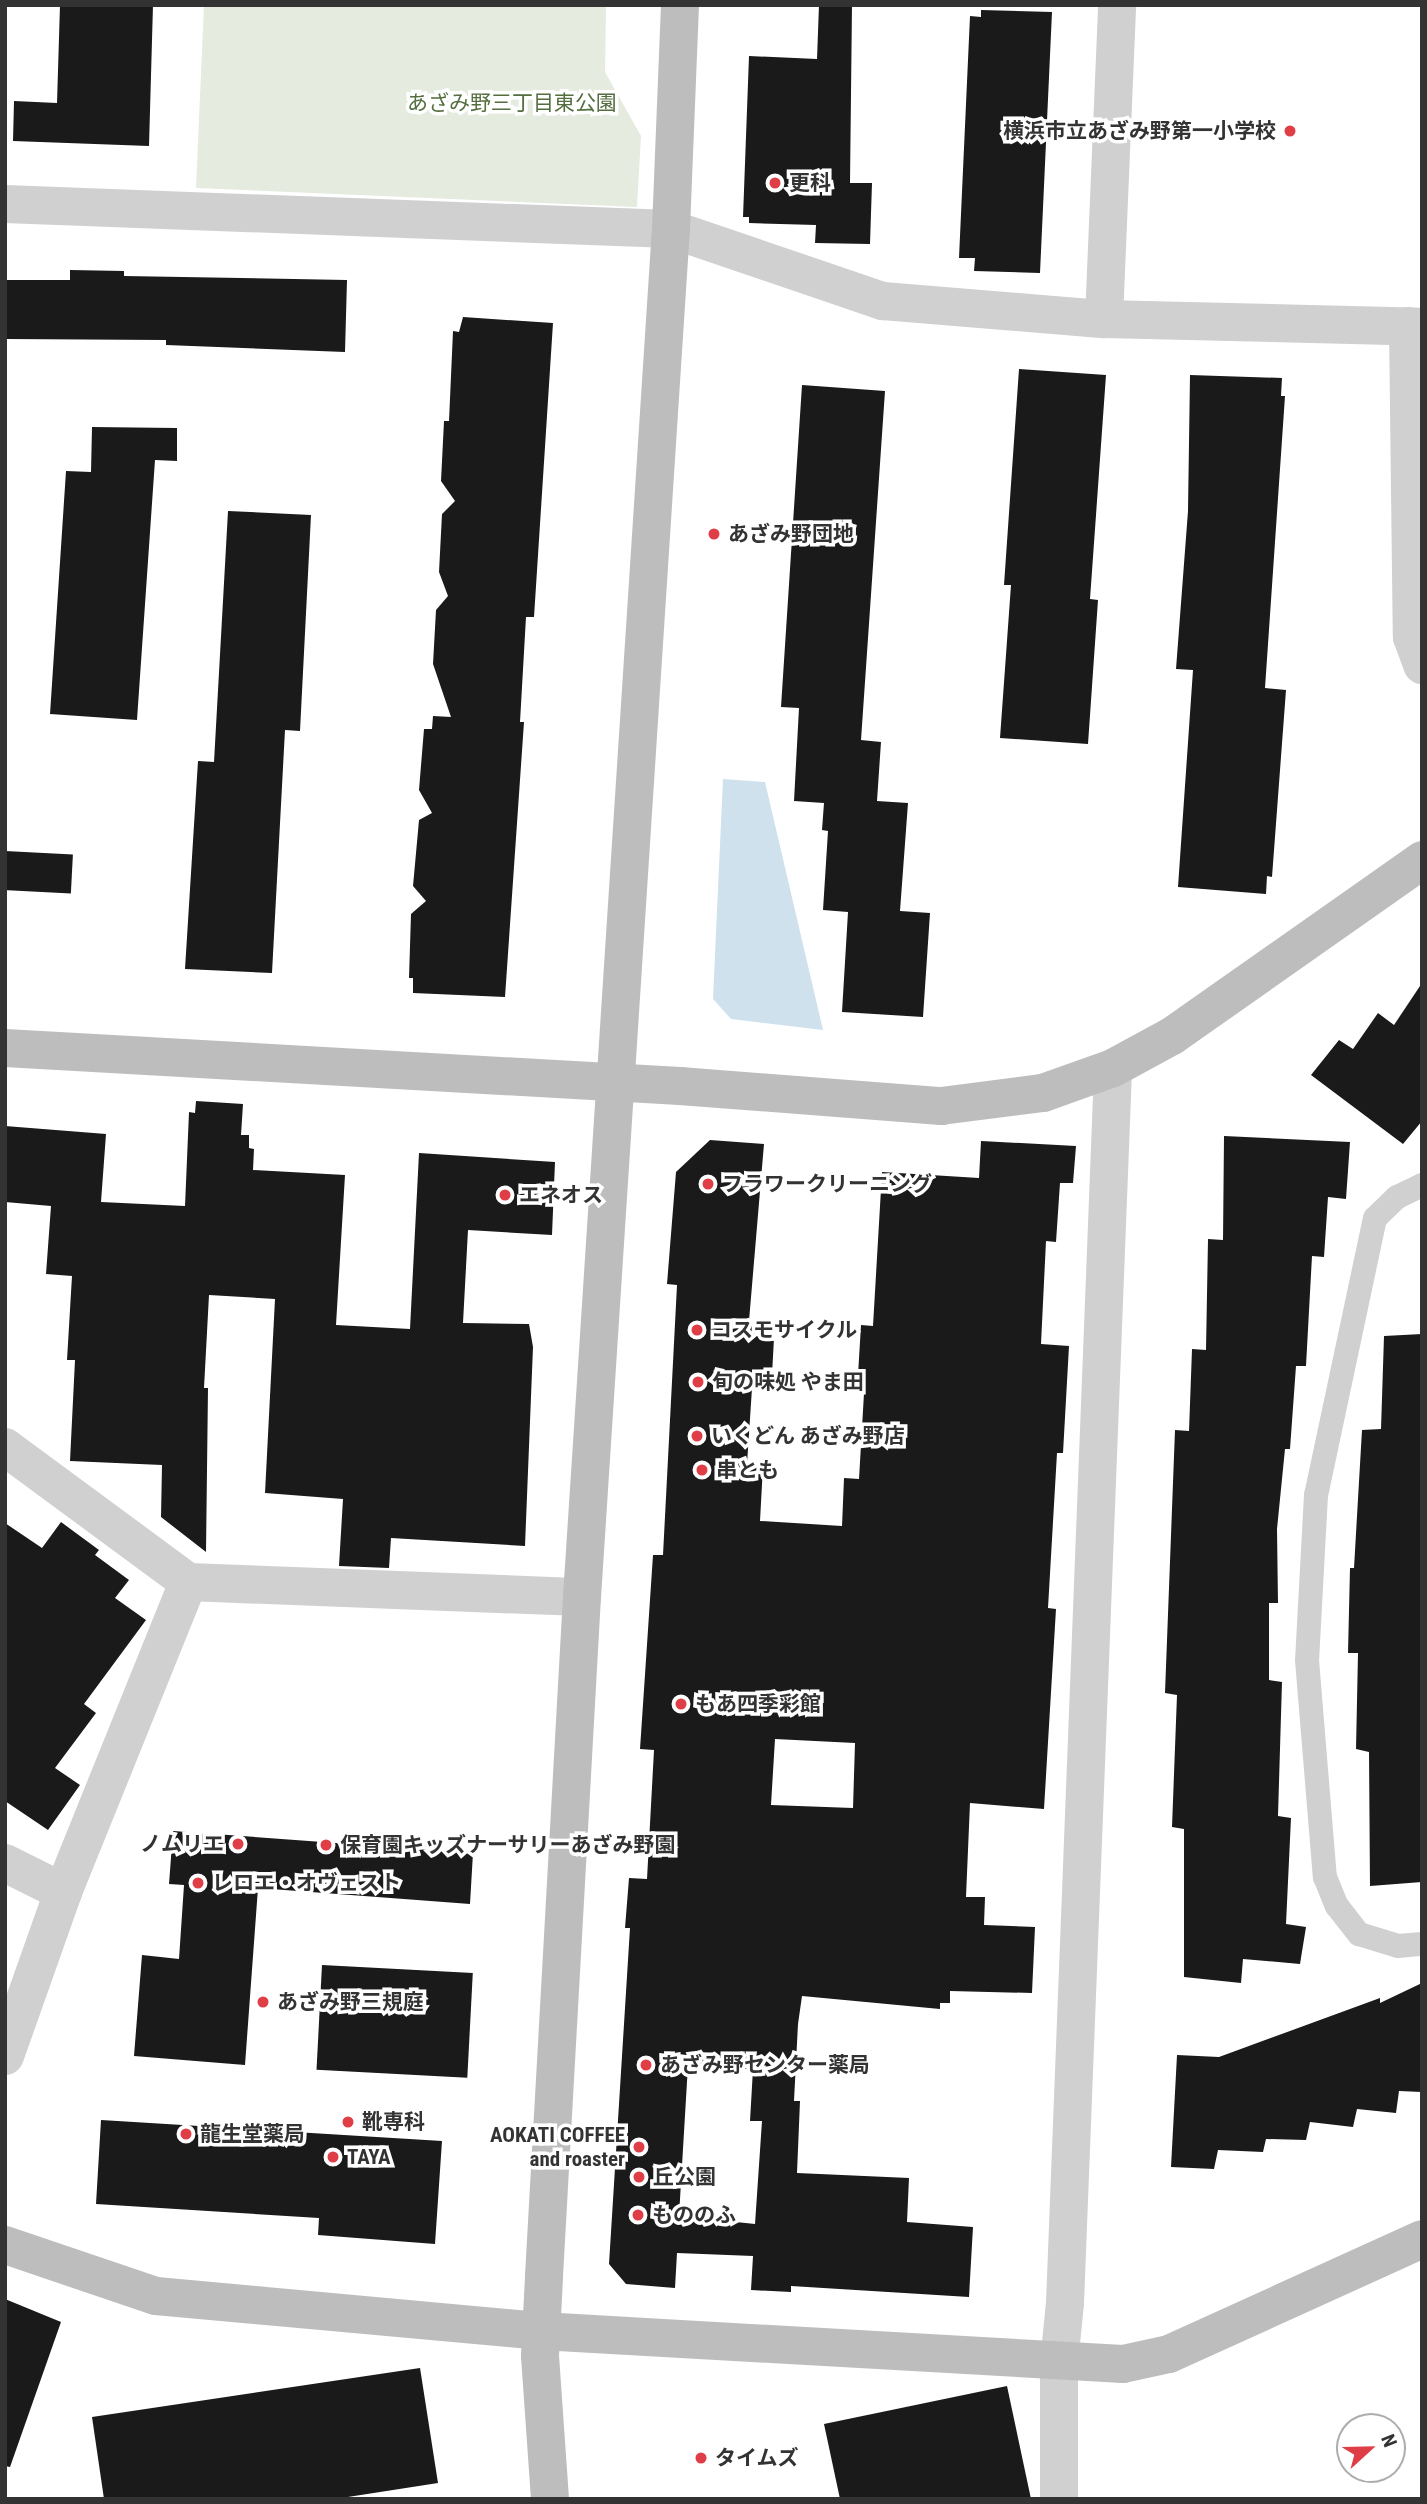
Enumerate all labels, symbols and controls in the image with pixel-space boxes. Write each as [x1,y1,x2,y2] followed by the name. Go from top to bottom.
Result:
[407,90,617,116] park label: あざみ野三丁目東公園
[1003,118,1276,144] place label: 横浜市立あざみ野第一小学校
[1282,123,1298,139] marker: 横浜市立あざみ野第一小学校
[789,170,831,196] place label: 更科
[767,175,783,191] marker: 更科
[728,521,854,547] place label: あざみ野団地
[706,526,722,542] marker: あざみ野団地
[722,1171,932,1197] place label: フラワークリーニング
[700,1176,716,1192] marker: フラワークリーニング
[519,1182,603,1208] place label: エネオス
[497,1187,513,1203] marker: エネオス
[711,1317,858,1343] place label: コスモサイクル
[689,1322,705,1338] marker: コスモサイクル
[712,1369,864,1395] place label: 旬の味処 やま田
[690,1374,706,1390] marker: 旬の味処 やま田
[711,1423,905,1449] place label: いくどん あざみ野店
[689,1428,705,1444] marker: いくどん あざみ野店
[716,1457,779,1483] place label: 串とも
[694,1462,710,1478] marker: 串とも
[695,1691,821,1717] place label: もあ四季彩館
[673,1696,689,1712] marker: もあ四季彩館
[140,1831,224,1857] place label: ノムリエ
[340,1832,676,1858] place label: 保育園キッズナーサリーあざみ野園
[230,1836,246,1852] marker: ノムリエ
[318,1837,334,1853] marker: 保育園キッズナーサリーあざみ野園
[212,1870,401,1896] place label: レロエ・オヴェスト
[190,1875,206,1891] marker: レロエ・オヴェスト
[277,1989,424,2015] place label: あざみ野三規庭
[255,1994,271,2010] marker: あざみ野三規庭
[660,2052,870,2078] place label: あざみ野センター薬局
[638,2057,654,2073] marker: あざみ野センター薬局
[362,2109,425,2135] place label: 靴専科
[340,2114,356,2130] marker: 靴専科
[200,2121,305,2147] place label: 龍生堂薬局
[490,2122,625,2172] place label: AOKATI COFFEE and roaster
[178,2126,194,2142] marker: 龍生堂薬局
[631,2139,647,2155] marker: AOKATI COFFEE and roaster
[347,2144,391,2170] place label: TAYA
[325,2149,341,2165] marker: TAYA
[653,2164,716,2190] place label: 丘公園
[631,2169,647,2185] marker: 丘公園
[652,2202,736,2228] place label: もののふ
[630,2207,646,2223] marker: もののふ
[1336,2413,1406,2483] north arrow
[1376,2431,1402,2450] text: N
[715,2445,799,2471] place label: タイムズ
[693,2450,709,2466] marker: タイムズ

